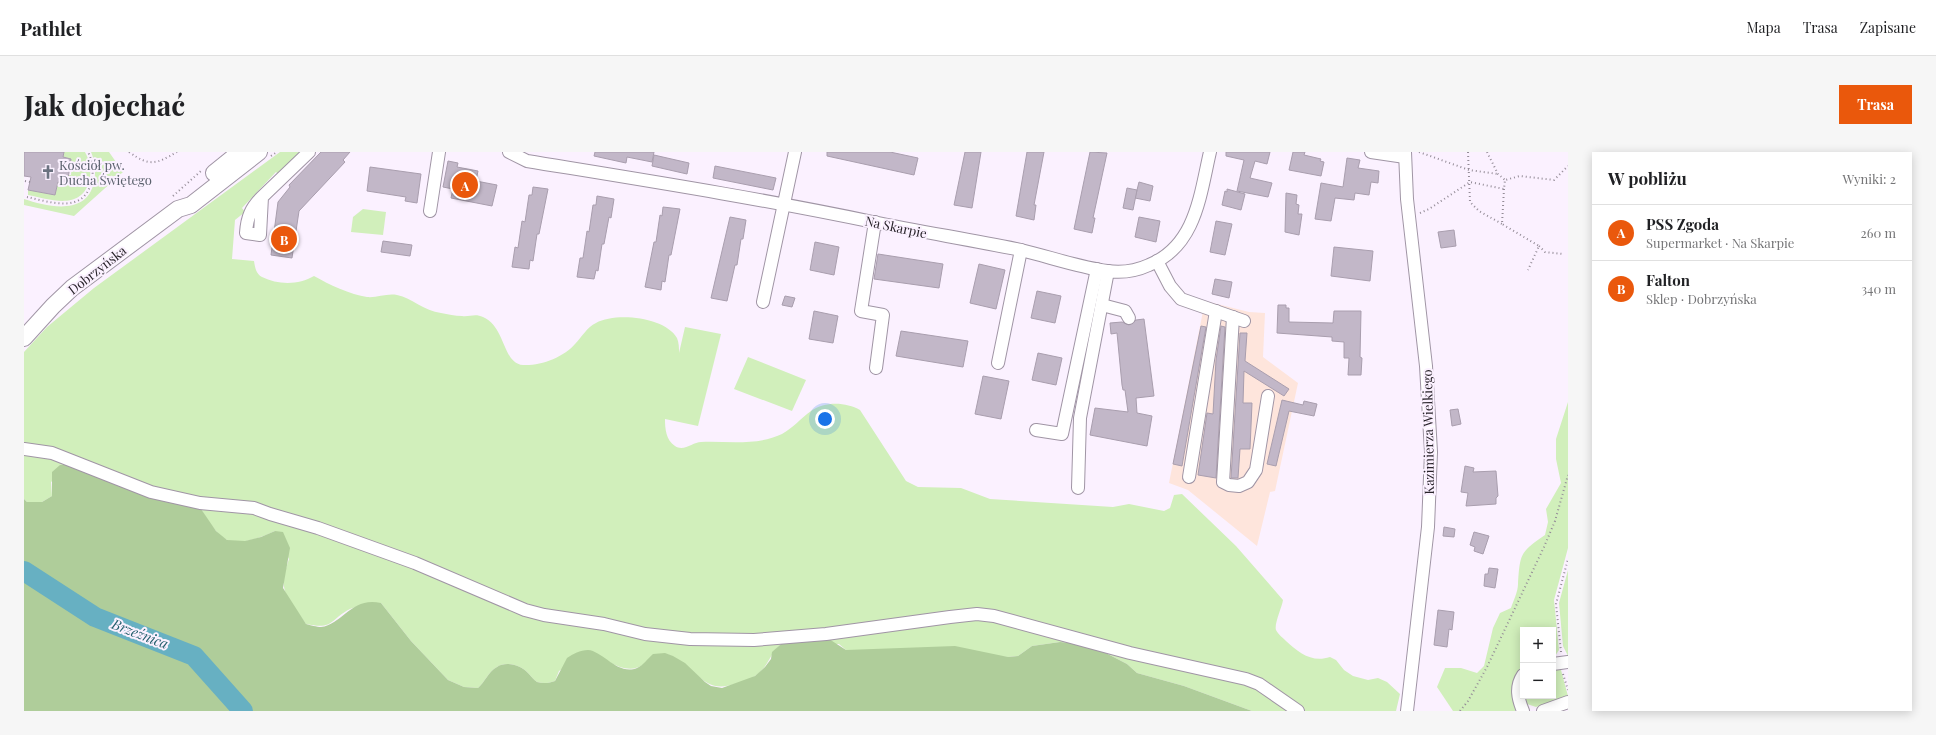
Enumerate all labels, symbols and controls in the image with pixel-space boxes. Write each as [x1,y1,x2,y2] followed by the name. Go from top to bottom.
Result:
[20,15,82,41] text: Pathlet
[1746,18,1781,37] text: Mapa
[1803,18,1838,37] text: Trasa
[1860,18,1916,37] text: Zapisane
[1839,85,1912,124] button: Trasa
[24,86,185,123] text: Jak dojechać
[59,156,152,188] place label: Kościół pw. Ducha Świętego
[40,164,56,180] church icon: Kościół pw. Ducha Świętego
[1608,167,1687,189] text: W pobliżu
[452,170,478,200] pin: A
[1842,170,1896,187] text: Wyniki: 2
[864,212,929,241] street label: Na Skarpie
[1646,214,1719,234] text: PSS Zgoda
[271,224,297,254] pin: B
[1617,224,1625,241] text: A
[1860,224,1896,241] text: 260 m
[1646,234,1794,251] text: Supermarket · Na Skarpie
[64,241,130,298] street label: Dobrzyńska
[1646,270,1690,290] text: Falton
[1617,280,1625,297] text: B
[1861,280,1896,297] text: 340 m
[1646,290,1757,307] text: Sklep · Dobrzyńska
[1418,369,1437,495] street label: Kazimierza Wielkiego
[815,409,835,429] your location
[108,614,171,653] water label: Brzeźnica
[1520,627,1556,699] map controls
[1520,627,1556,663] button: +
[1520,663,1556,699] button: −

